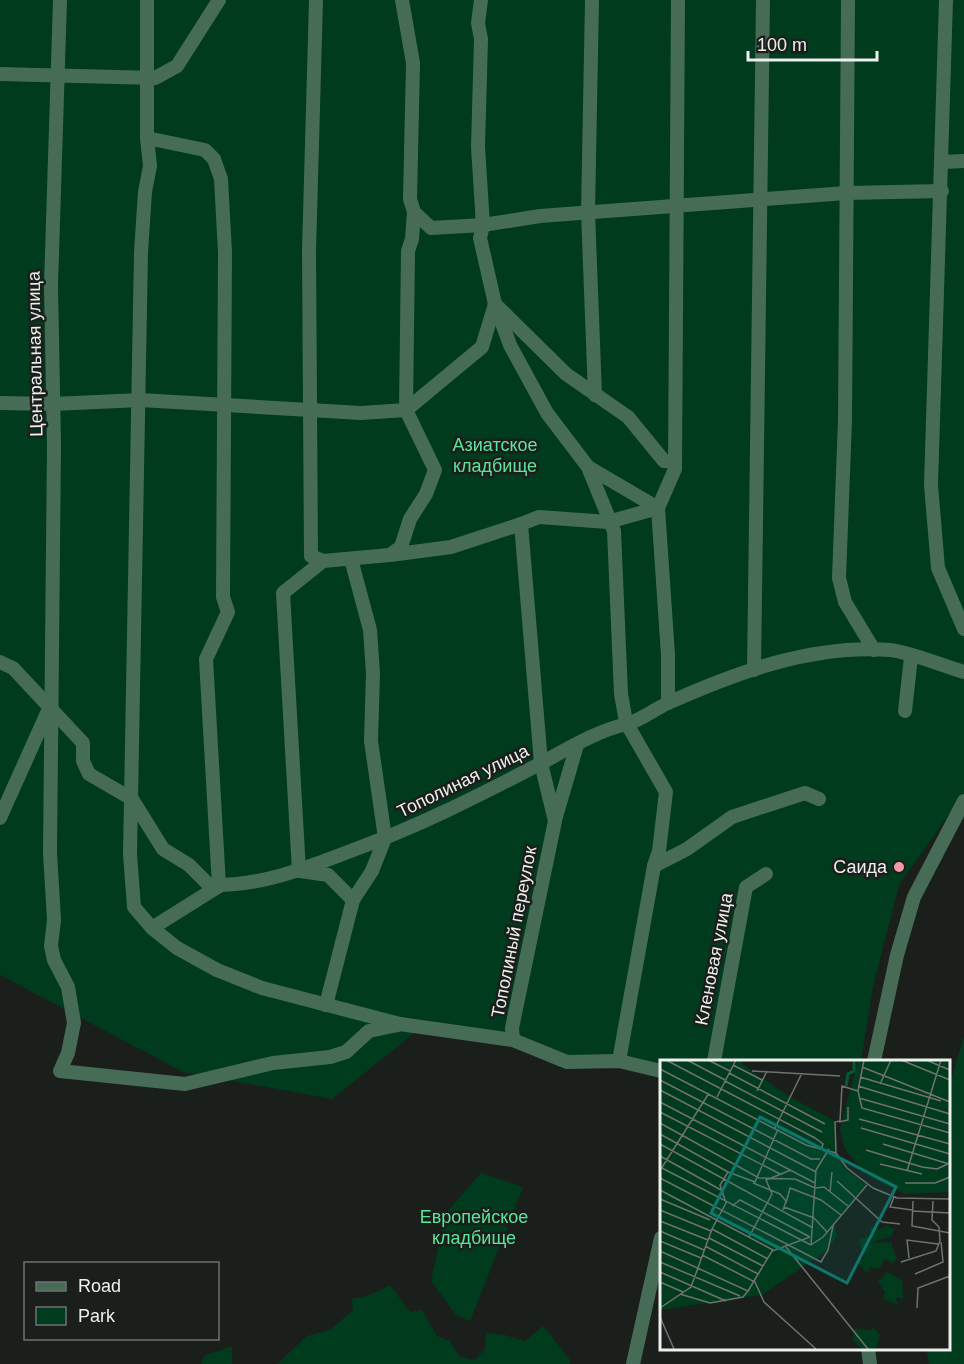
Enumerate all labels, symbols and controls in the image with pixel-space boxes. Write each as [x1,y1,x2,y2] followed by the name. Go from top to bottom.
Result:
[748,24,877,62] scale bar
[757,35,807,55] text: 100 m
[24,270,46,437] street label: Центральная улица
[452,435,538,476] park label: Азиатское кладбище
[394,740,533,821] street label: Тополиная улица
[488,844,540,1019] street label: Тополиный переулок
[833,857,888,877] place label: Саида
[892,860,906,874] marker: Саида
[691,890,737,1027] street label: Кленовая улица
[660,1060,949,1349] inset map
[420,1207,528,1248] park label: Европейское кладбище
[24,1262,219,1340] legend
[78,1276,121,1296] text: Road
[78,1306,116,1326] text: Park

